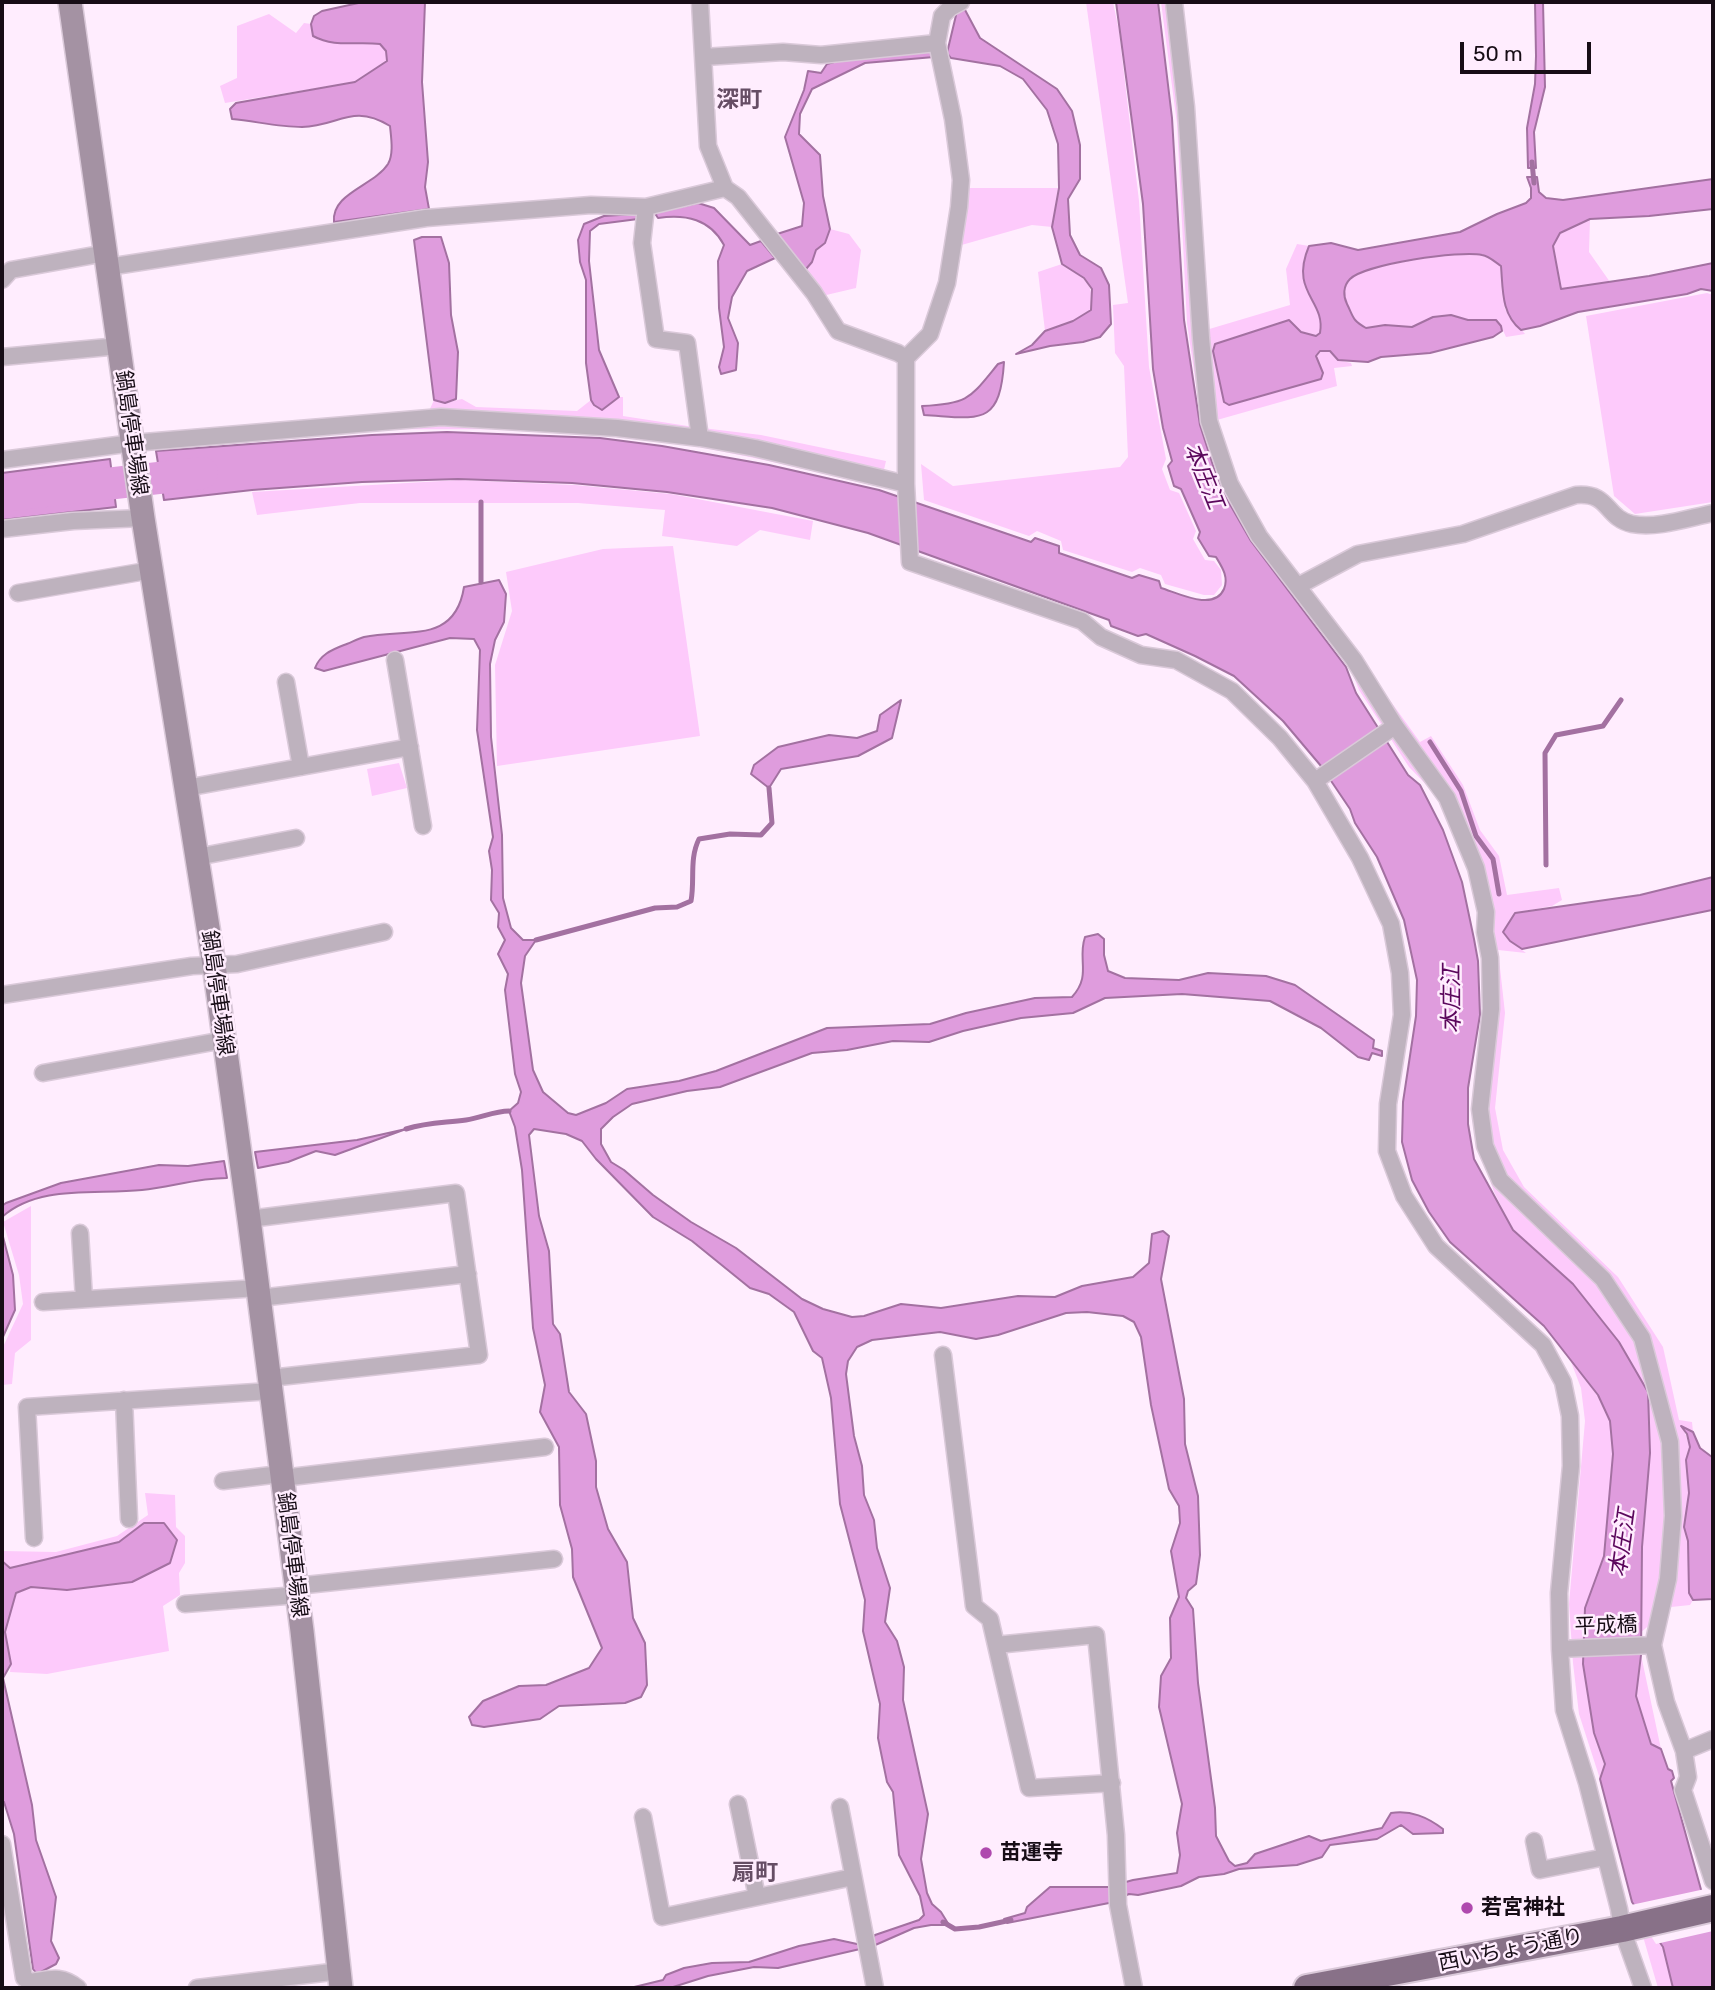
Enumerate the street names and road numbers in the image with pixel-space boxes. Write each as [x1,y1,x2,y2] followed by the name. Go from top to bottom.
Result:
[110,369,152,497] street label: 鍋島停車場線
[196,929,238,1057] street label: 鍋島停車場線
[272,1491,312,1619] street label: 鍋島停車場線
[1574,1612,1638,1640] street label: 平成橋
[1436,1924,1586,1976] street label: 西いちょう通り

